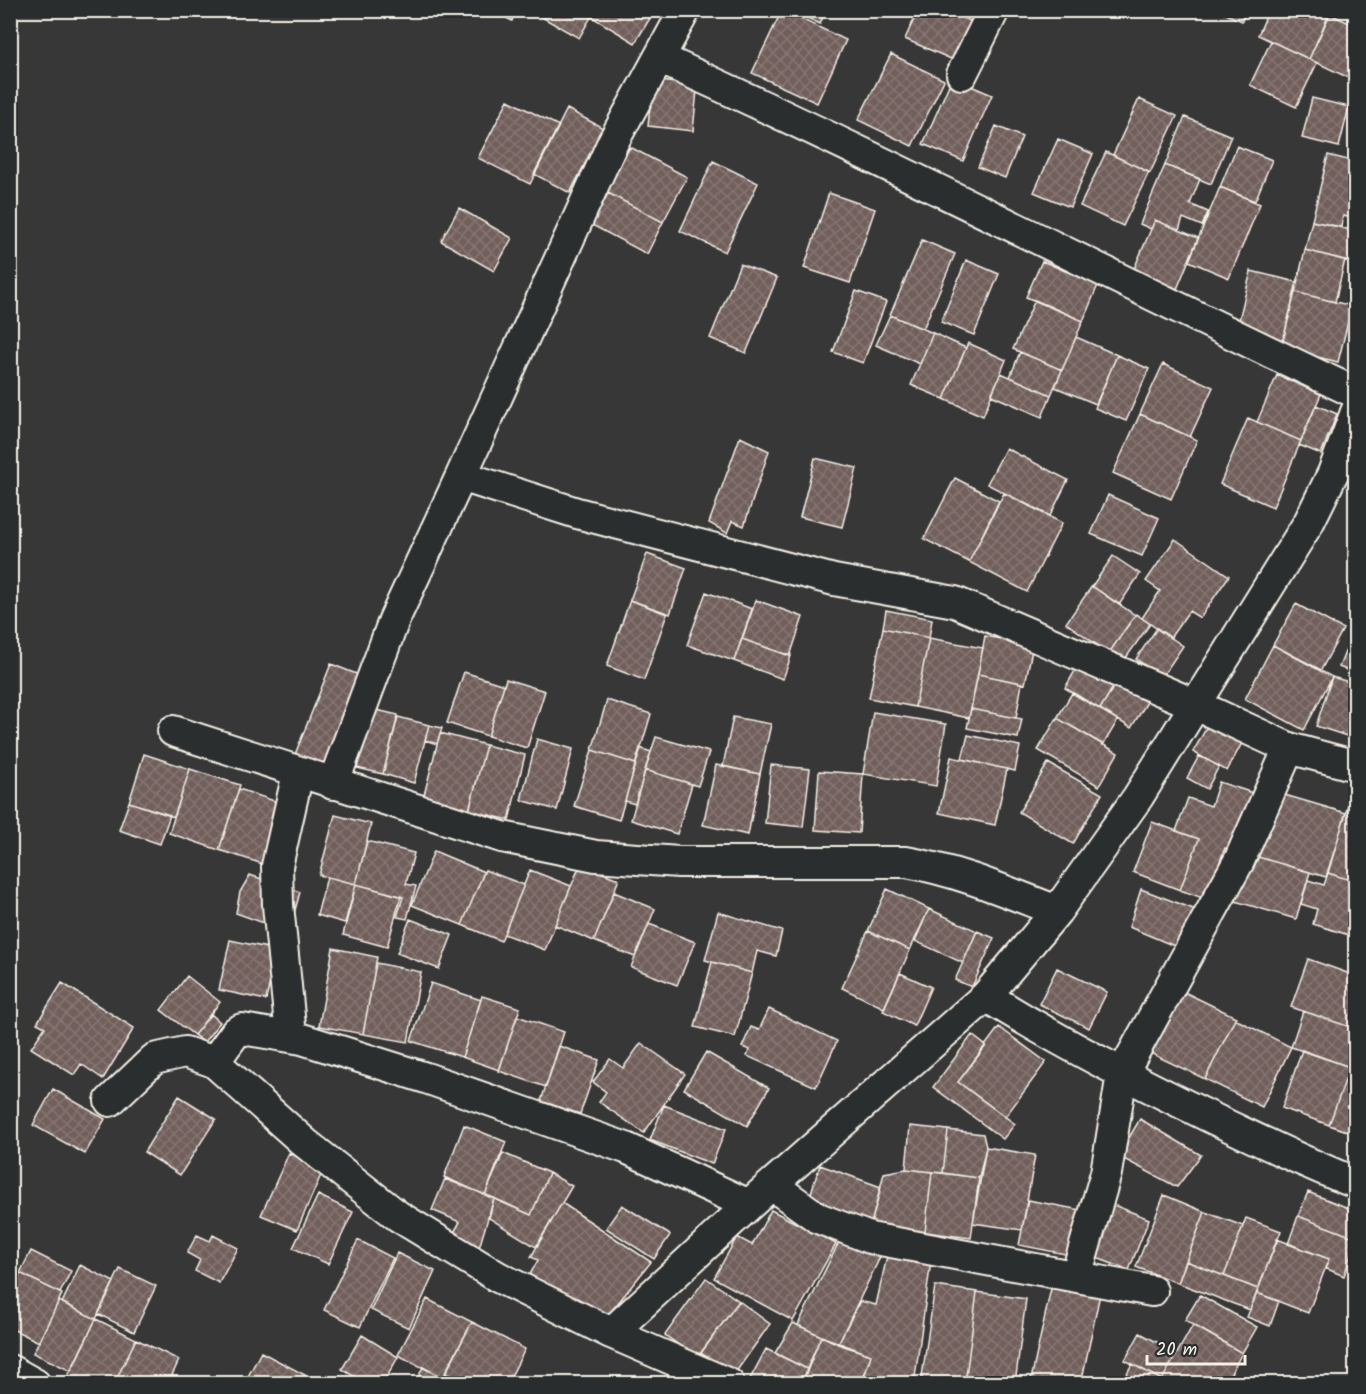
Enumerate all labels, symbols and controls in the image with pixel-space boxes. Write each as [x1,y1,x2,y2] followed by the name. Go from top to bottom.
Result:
[1147,1328,1244,1366] scale bar
[1156,1336,1197,1365] text: 20 m

